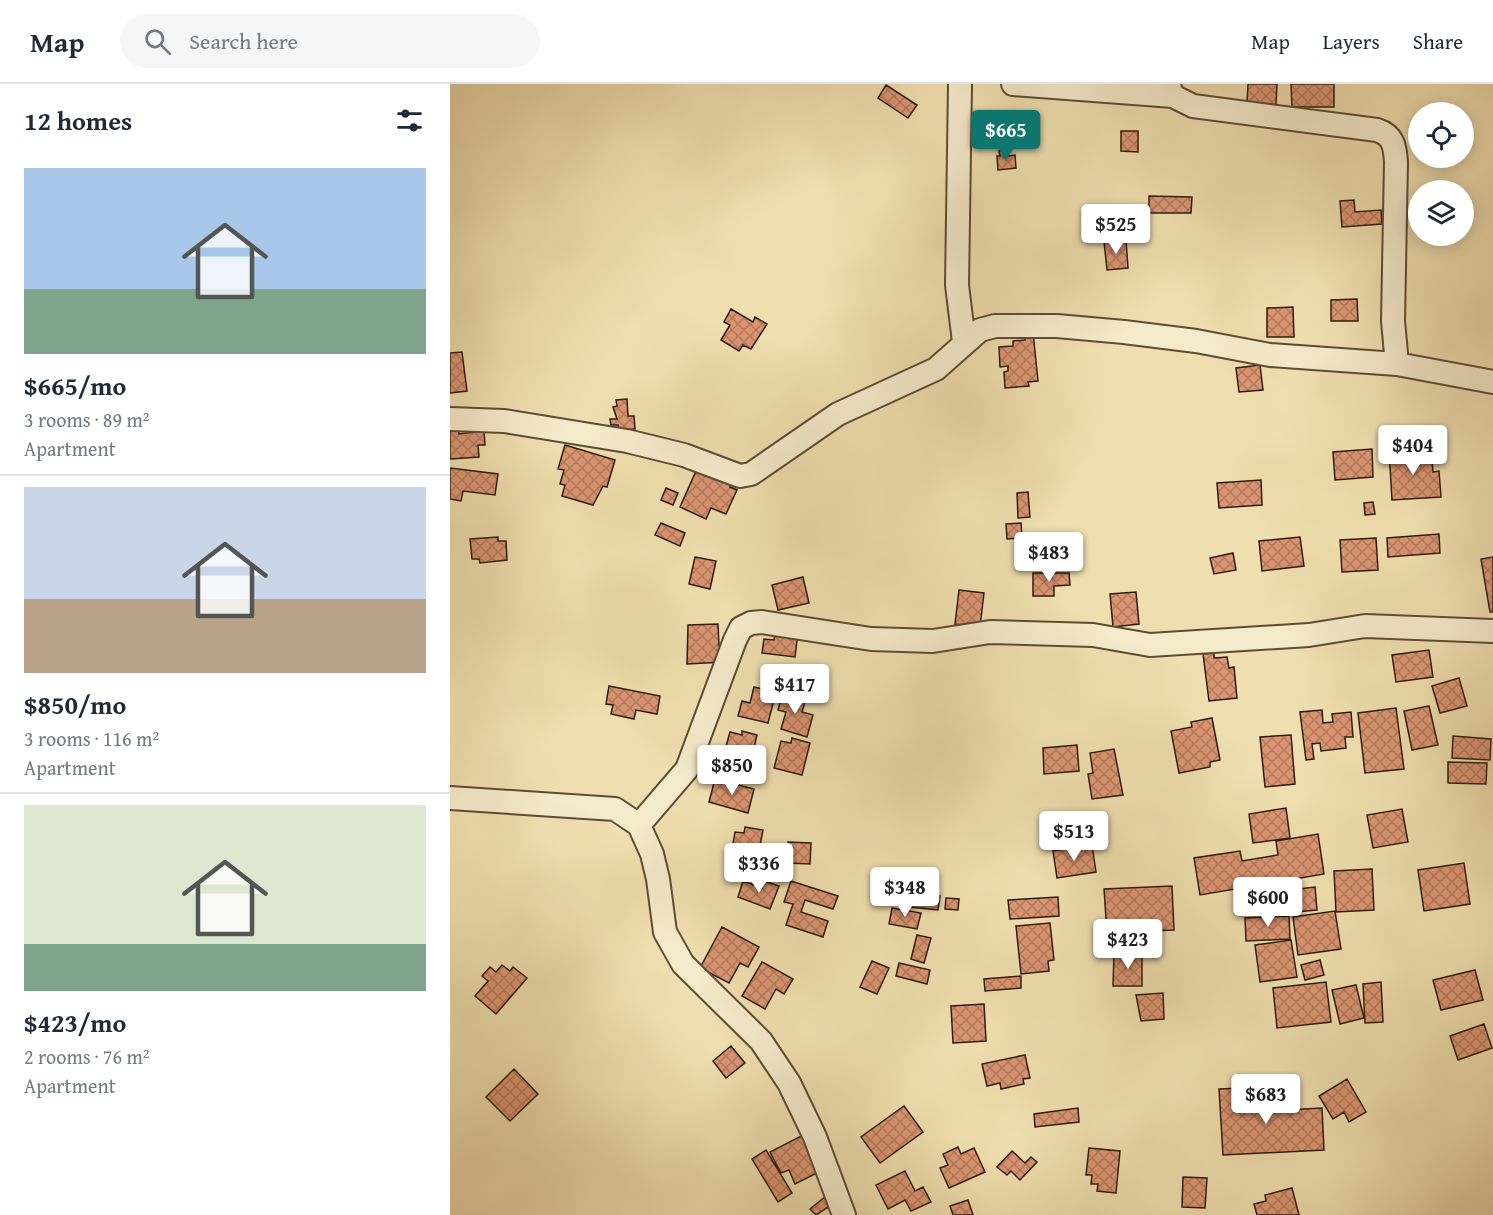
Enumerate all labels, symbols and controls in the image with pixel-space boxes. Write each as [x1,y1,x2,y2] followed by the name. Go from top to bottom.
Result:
[120,14,540,68] search box
[30,21,84,62] text: Map
[141,25,174,58] icon: search
[189,25,298,57] text: Search here
[1251,26,1290,57] text: Map
[1323,26,1380,57] text: Layers
[1413,26,1463,57] text: Share
[24,101,132,140] text: 12 homes
[1408,102,1474,246] map controls
[1408,102,1474,168] button: locate
[393,104,426,137] icon: filters
[970,110,1042,161] pin: $665
[985,115,1027,144] text: $665
[1408,180,1474,246] button: layers
[1080,204,1152,255] pin: $525
[171,207,279,315] icon: home
[1095,209,1137,238] text: $525
[24,366,126,405] text: $665/mo
[24,405,150,434] text: 3 rooms · 89 m²
[1377,425,1449,476] pin: $404
[1392,430,1434,459] text: $404
[24,434,116,463] text: Apartment
[171,526,279,634] icon: home
[1013,532,1085,583] pin: $483
[1028,537,1070,566] text: $483
[759,664,831,715] pin: $417
[774,669,816,698] text: $417
[24,685,126,724] text: $850/mo
[24,724,159,753] text: 3 rooms · 116 m²
[696,745,768,796] pin: $850
[711,750,753,779] text: $850
[24,753,116,782] text: Apartment
[1038,811,1110,862] pin: $513
[1053,816,1095,845] text: $513
[723,843,795,894] pin: $336
[171,844,279,952] icon: home
[738,848,780,877] text: $336
[869,867,941,918] pin: $348
[884,872,926,901] text: $348
[1232,877,1304,928] pin: $600
[1247,882,1289,911] text: $600
[1092,919,1164,970] pin: $423
[1107,924,1149,953] text: $423
[24,1003,126,1042] text: $423/mo
[24,1042,150,1071] text: 2 rooms · 76 m²
[24,1071,116,1100] text: Apartment
[1230,1074,1302,1125] pin: $683
[1245,1079,1287,1108] text: $683

